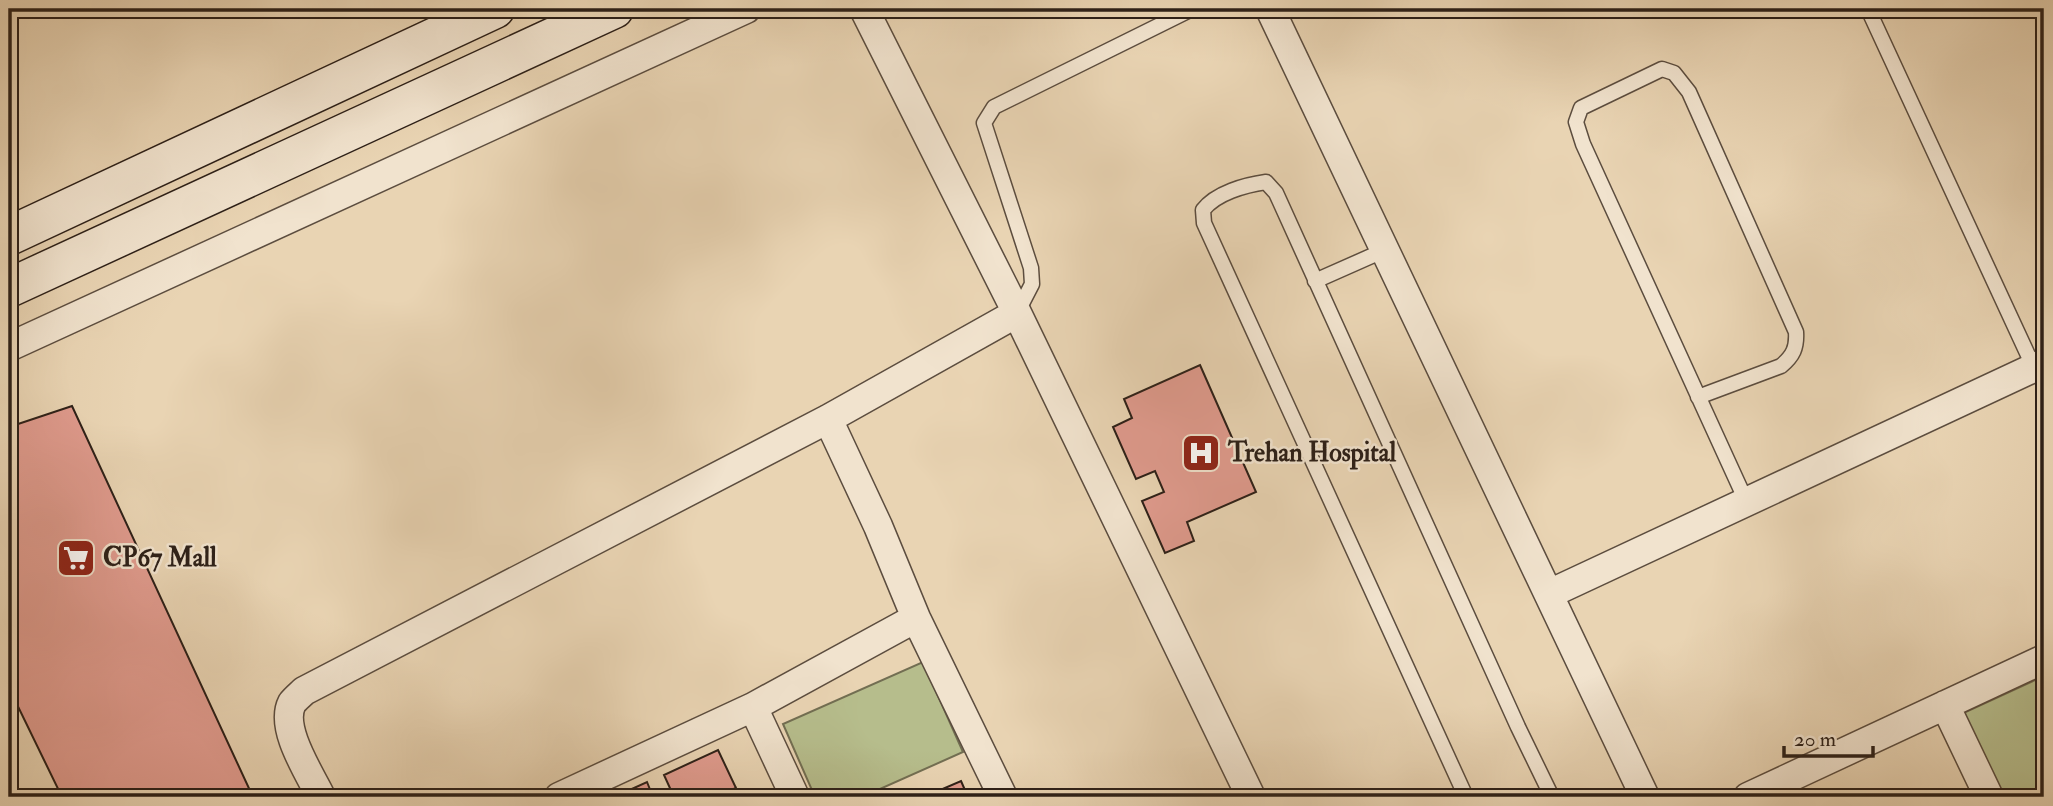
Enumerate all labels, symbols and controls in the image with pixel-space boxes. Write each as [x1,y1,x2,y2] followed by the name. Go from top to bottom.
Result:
[1180,432,1222,474] hospital icon: Trehan Hospital
[1227,437,1396,470] place label: Trehan Hospital
[55,537,97,579] supermarket icon: CP67 Mall
[103,542,217,574] place label: CP67 Mall
[1784,715,1873,759] scale bar
[1794,726,1836,753] text: 20 m

